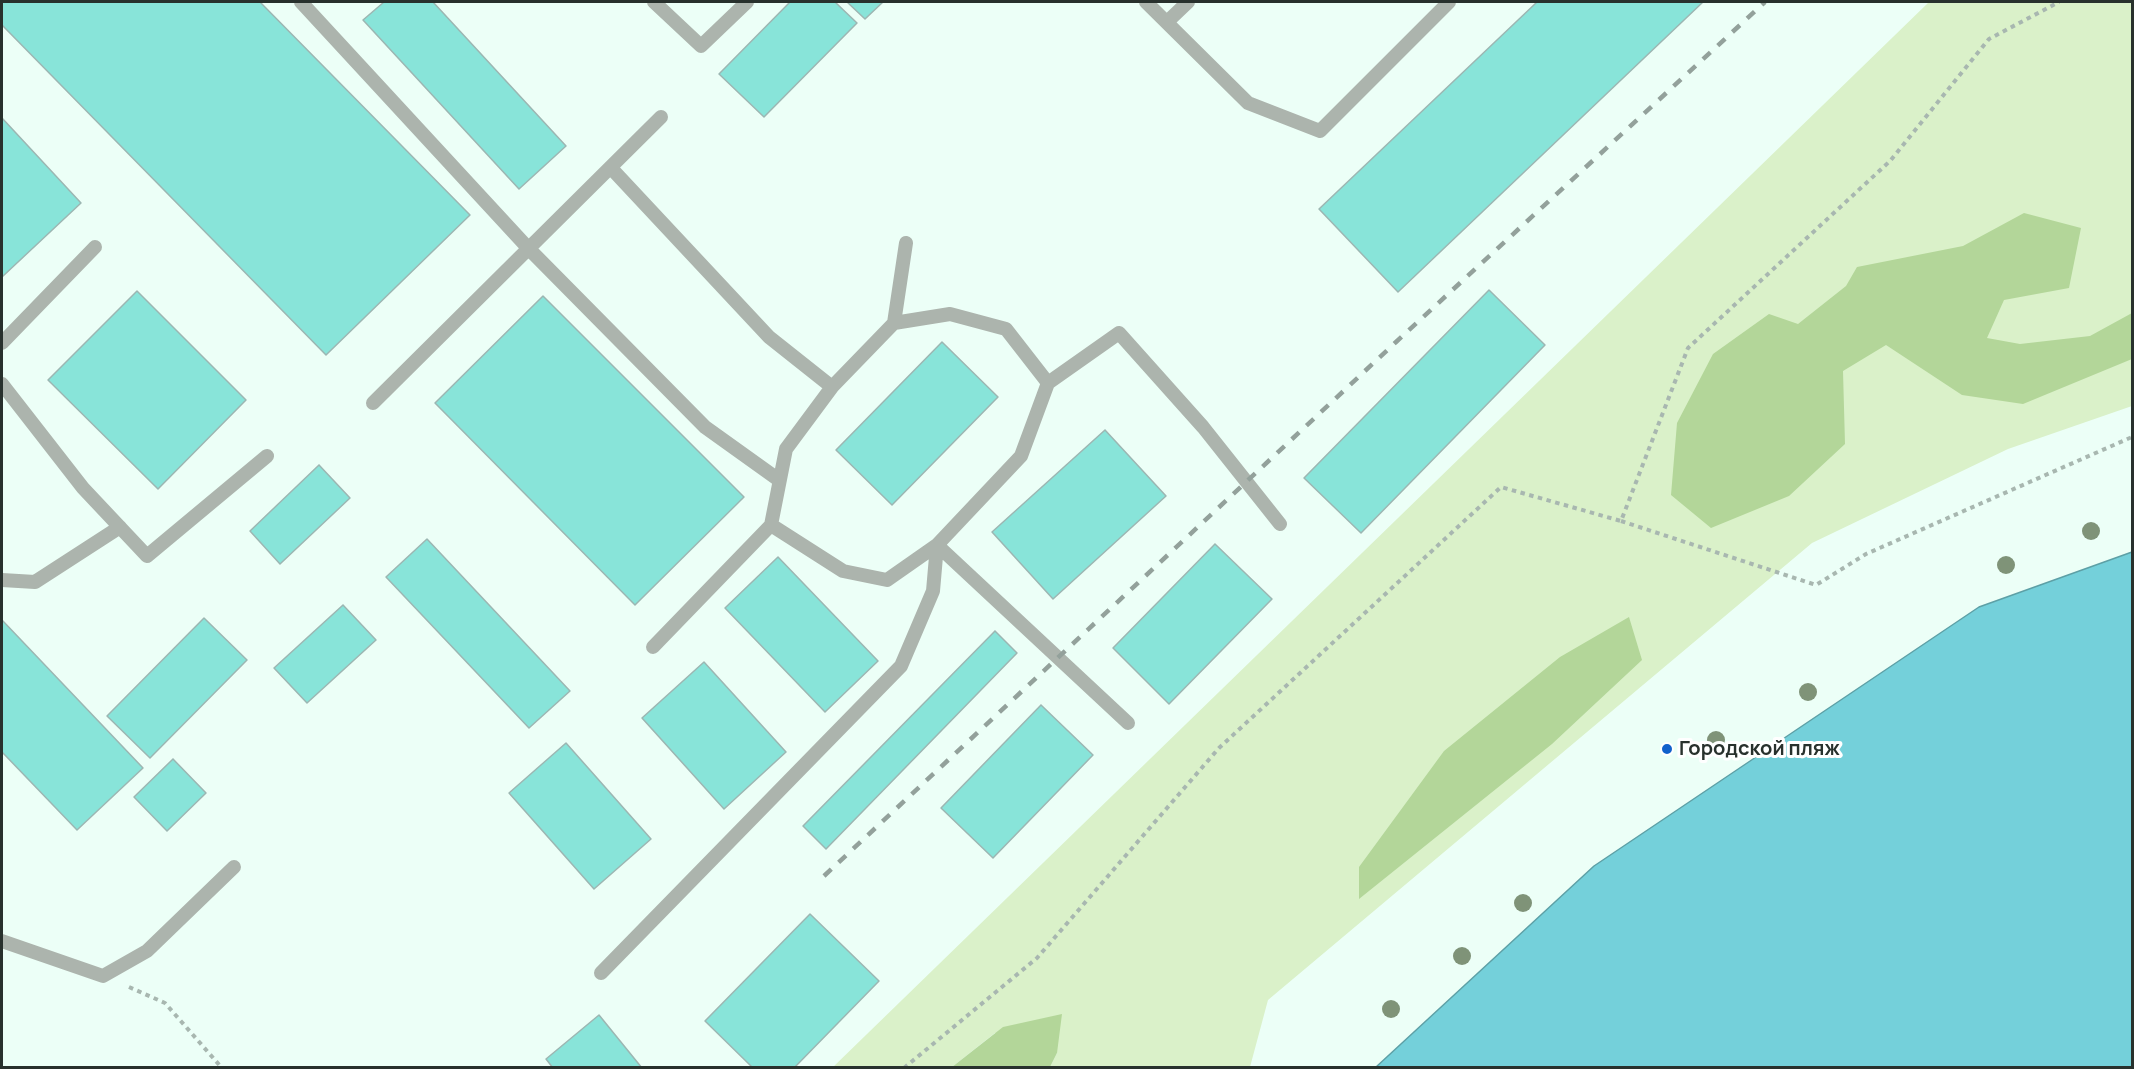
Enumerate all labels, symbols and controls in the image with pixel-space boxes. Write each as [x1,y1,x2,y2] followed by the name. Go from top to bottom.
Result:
[1679,737,1840,761] place label: Городской пляж
[1660,742,1674,756] marker: Городской пляж

